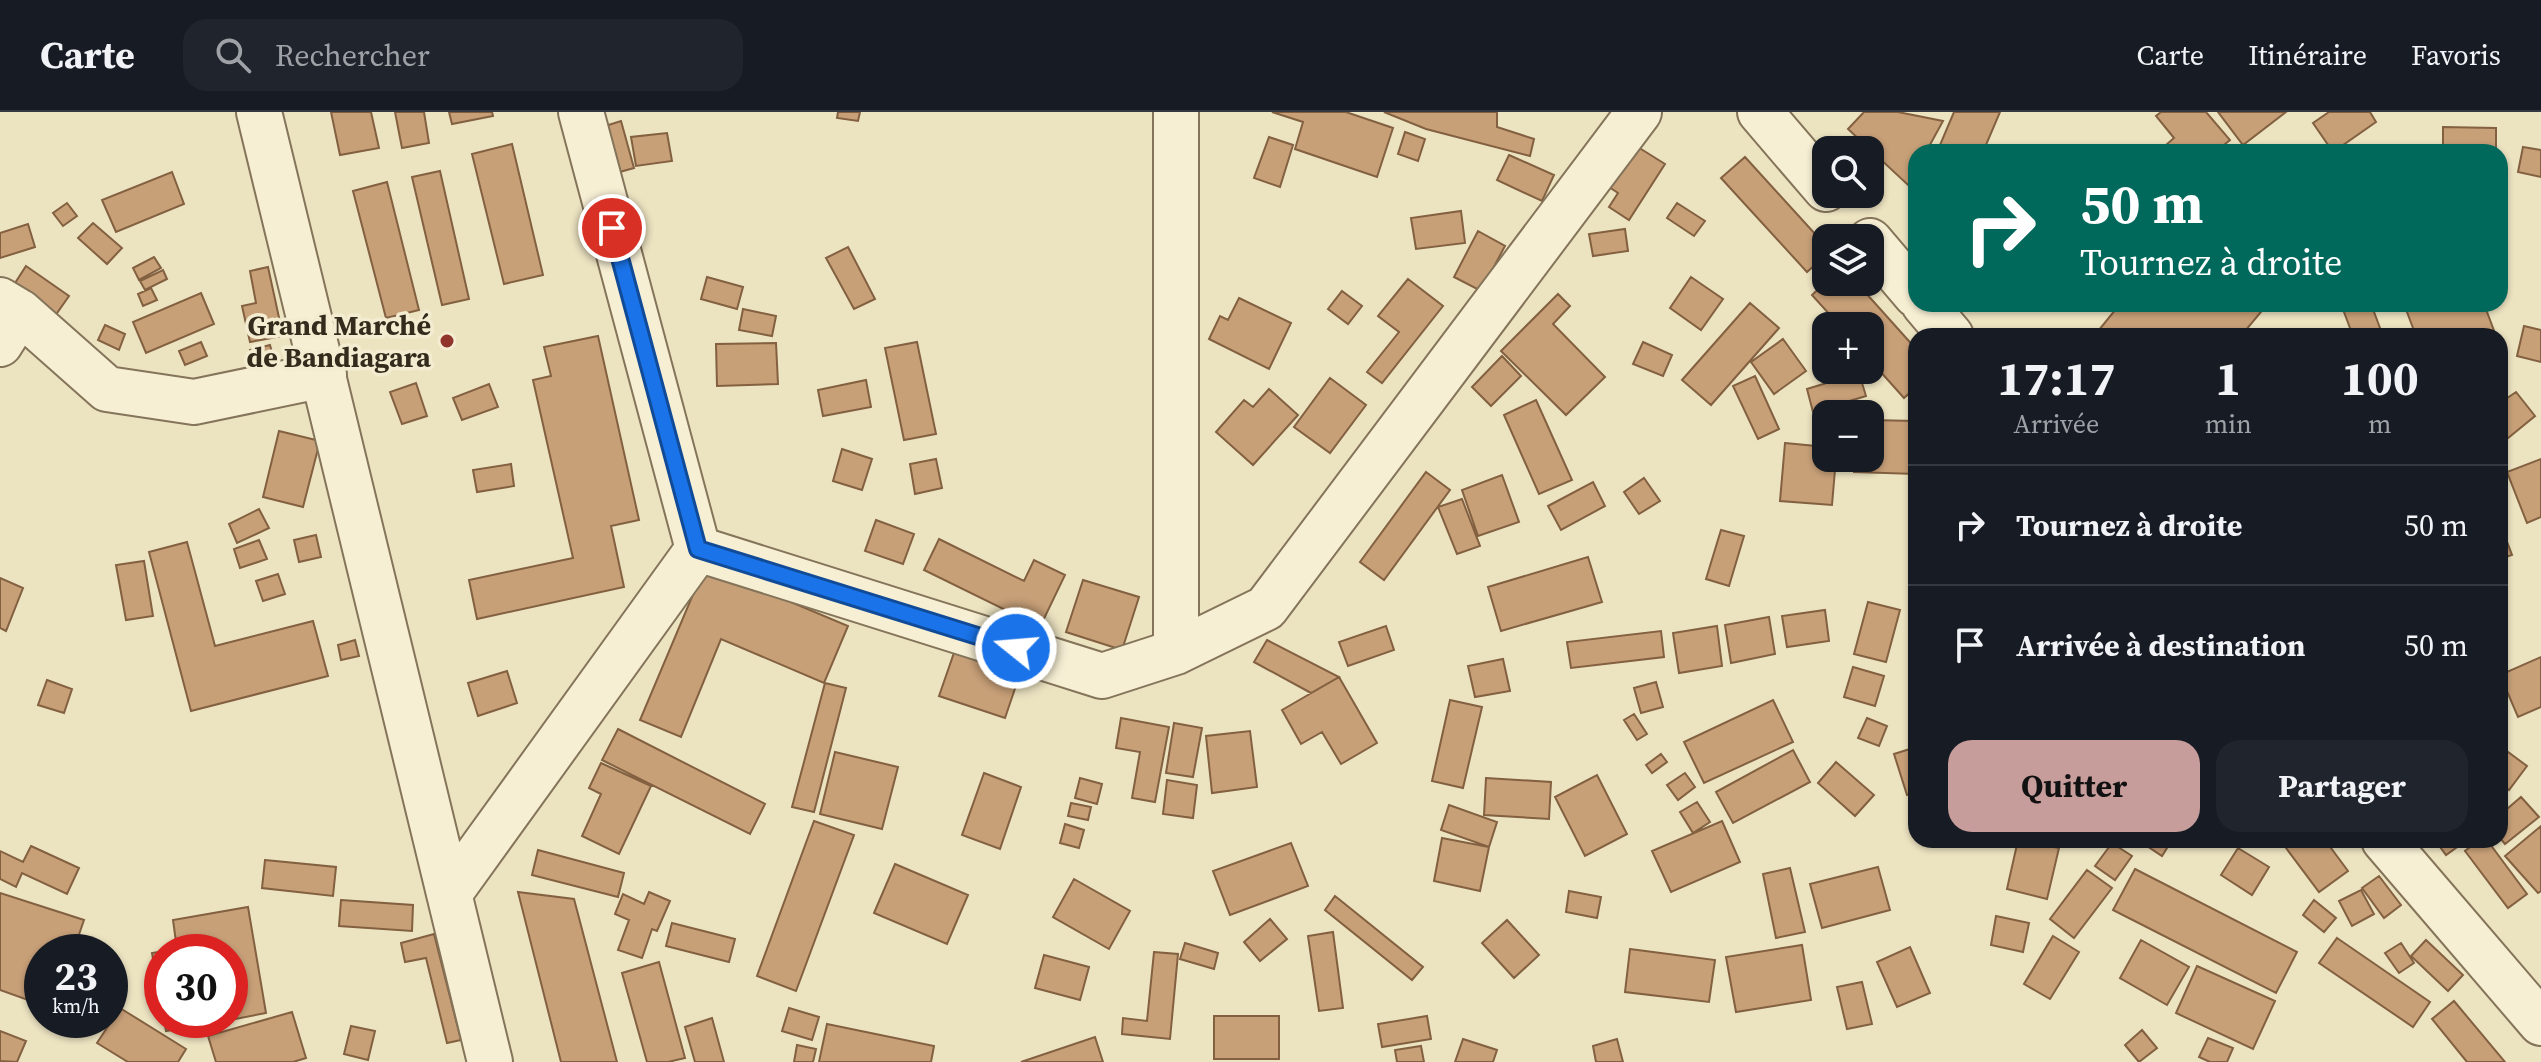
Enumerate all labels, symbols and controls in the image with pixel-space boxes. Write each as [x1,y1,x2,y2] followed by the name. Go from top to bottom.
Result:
[183,19,743,91] search box
[40,29,135,81] text: Carte
[211,33,255,77] icon: search
[275,35,430,76] text: Rechercher
[2137,36,2204,74] text: Carte
[2248,36,2367,74] text: Itinéraire
[2411,36,2501,74] text: Favoris
[1812,136,1884,472] map controls
[1812,136,1884,208] button: search
[2080,165,2203,242] text: 50 m
[1948,176,2052,280] icon: right
[578,194,646,262] pin
[590,206,634,250] icon: arrive
[1812,224,1884,296] button: layers
[2080,238,2342,287] text: Tournez à droite
[247,306,431,376] place label: Grand Marché de Bandiagara
[1812,312,1884,384] button: +
[438,332,456,350] marker: Grand Marché de Bandiagara
[1997,345,2116,411] text: 17:17
[2215,345,2241,411] text: 1
[2341,345,2419,411] text: 100
[1812,400,1884,472] button: −
[2013,406,2099,442] text: Arrivée
[2205,406,2252,442] text: min
[2368,406,2392,442] text: m
[1948,503,1992,547] icon: right
[2016,505,2242,546] text: Tournez à droite
[2404,505,2468,546] text: 50 m
[974,606,1058,690] position arrow
[1948,623,1992,667] icon: arrive
[2016,625,2306,666] text: Arrivée à destination
[2404,625,2468,666] text: 50 m
[1948,740,2200,832] button: Quitter
[2216,740,2468,832] button: Partager
[144,934,248,1038] speed limit sign: 30
[54,949,98,1003] text: 23
[52,992,100,1020] text: km/h

